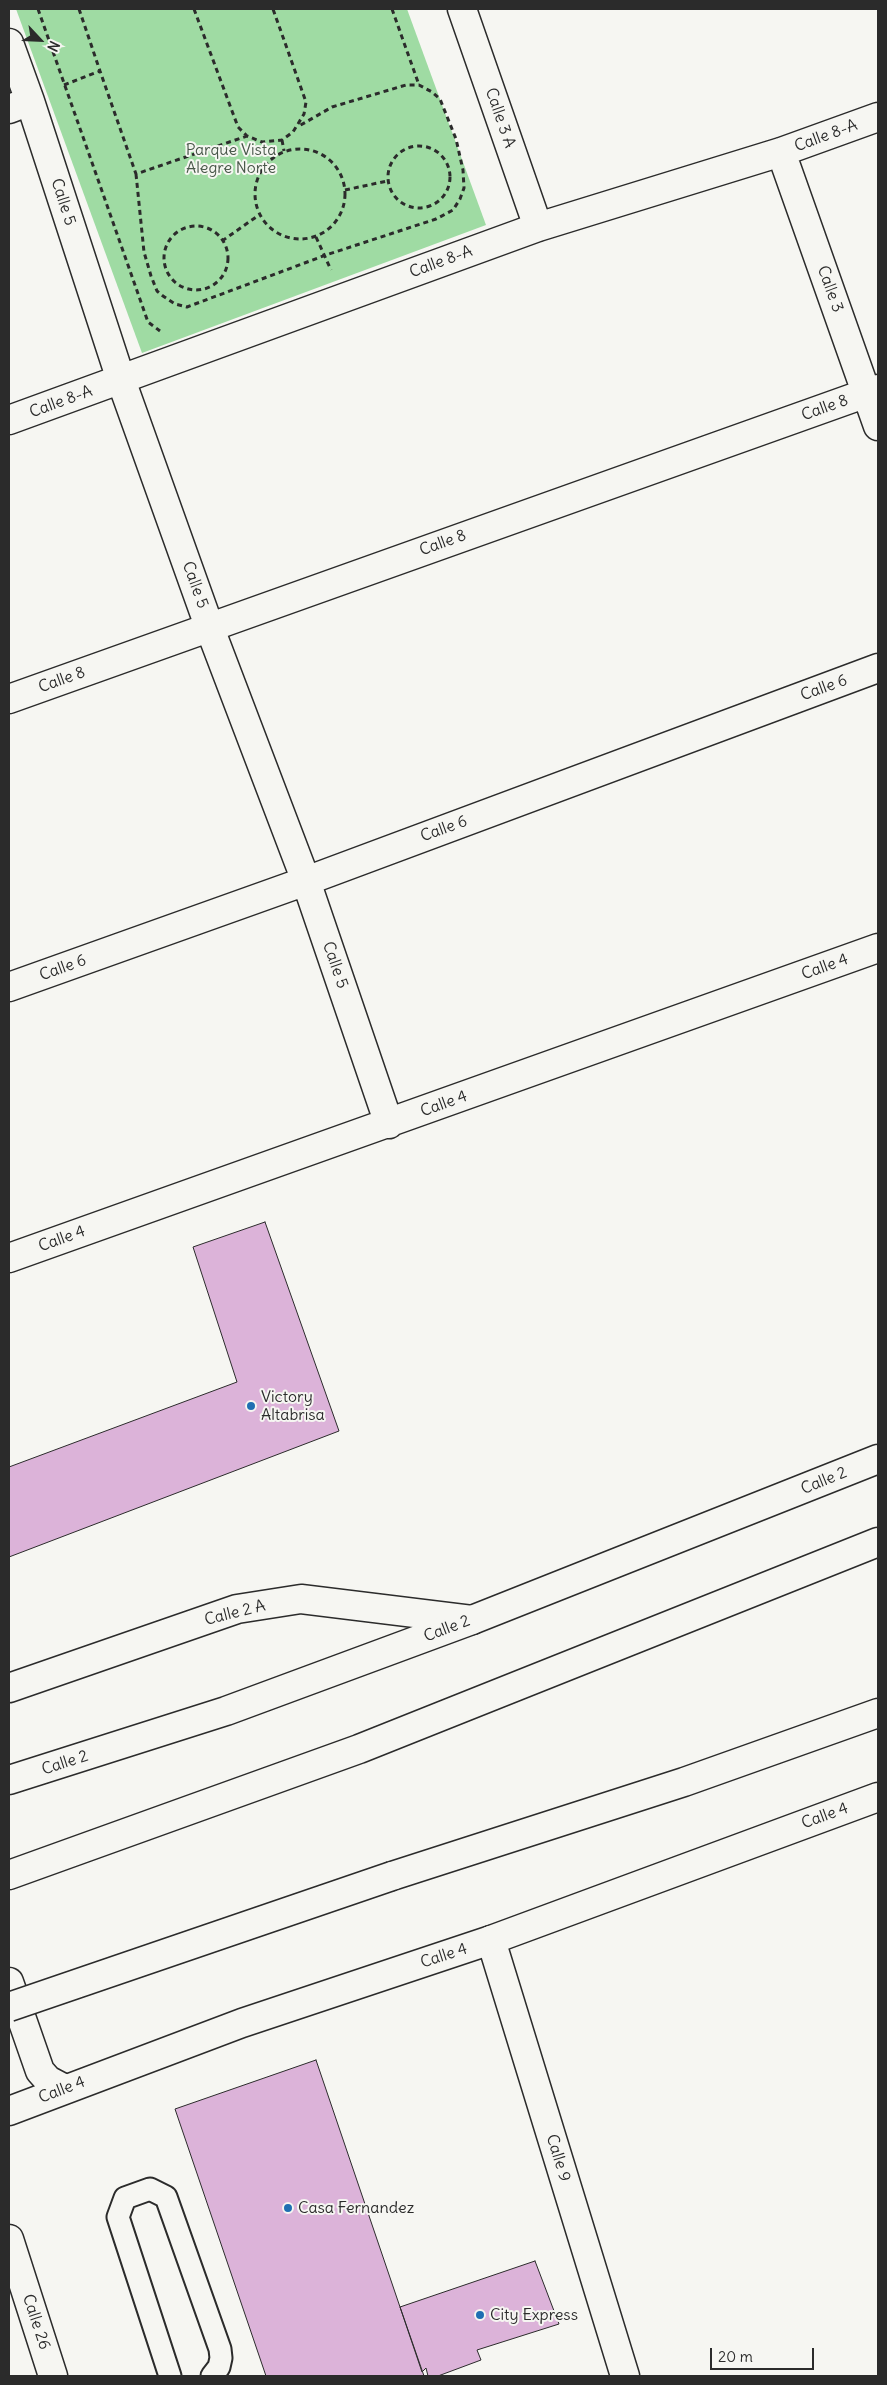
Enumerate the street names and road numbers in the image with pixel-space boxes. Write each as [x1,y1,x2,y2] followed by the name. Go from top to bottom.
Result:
[481,85,519,151] street label: Calle 3 A
[792,116,860,156] street label: Calle 8-A
[46,176,80,228] street label: Calle 5
[407,242,475,282] street label: Calle 8-A
[813,263,847,315] street label: Calle 3
[27,382,95,422] street label: Calle 8-A
[799,391,851,425] street label: Calle 8
[417,526,469,560] street label: Calle 8
[178,559,212,611] street label: Calle 5
[36,663,88,697] street label: Calle 8
[798,671,850,705] street label: Calle 6
[418,812,470,846] street label: Calle 6
[318,939,352,991] street label: Calle 5
[799,950,851,984] street label: Calle 4
[37,951,89,985] street label: Calle 6
[418,1087,470,1121] street label: Calle 4
[36,1222,88,1256] street label: Calle 4
[798,1463,850,1499] street label: Calle 2
[203,1596,267,1630] street label: Calle 2 A
[421,1611,473,1647] street label: Calle 2
[39,1746,91,1780] street label: Calle 2
[799,1799,851,1833] street label: Calle 4
[418,1939,470,1973] street label: Calle 4
[36,2072,88,2108] street label: Calle 4
[542,2132,574,2184] street label: Calle 9
[18,2292,54,2352] street label: Calle 26

